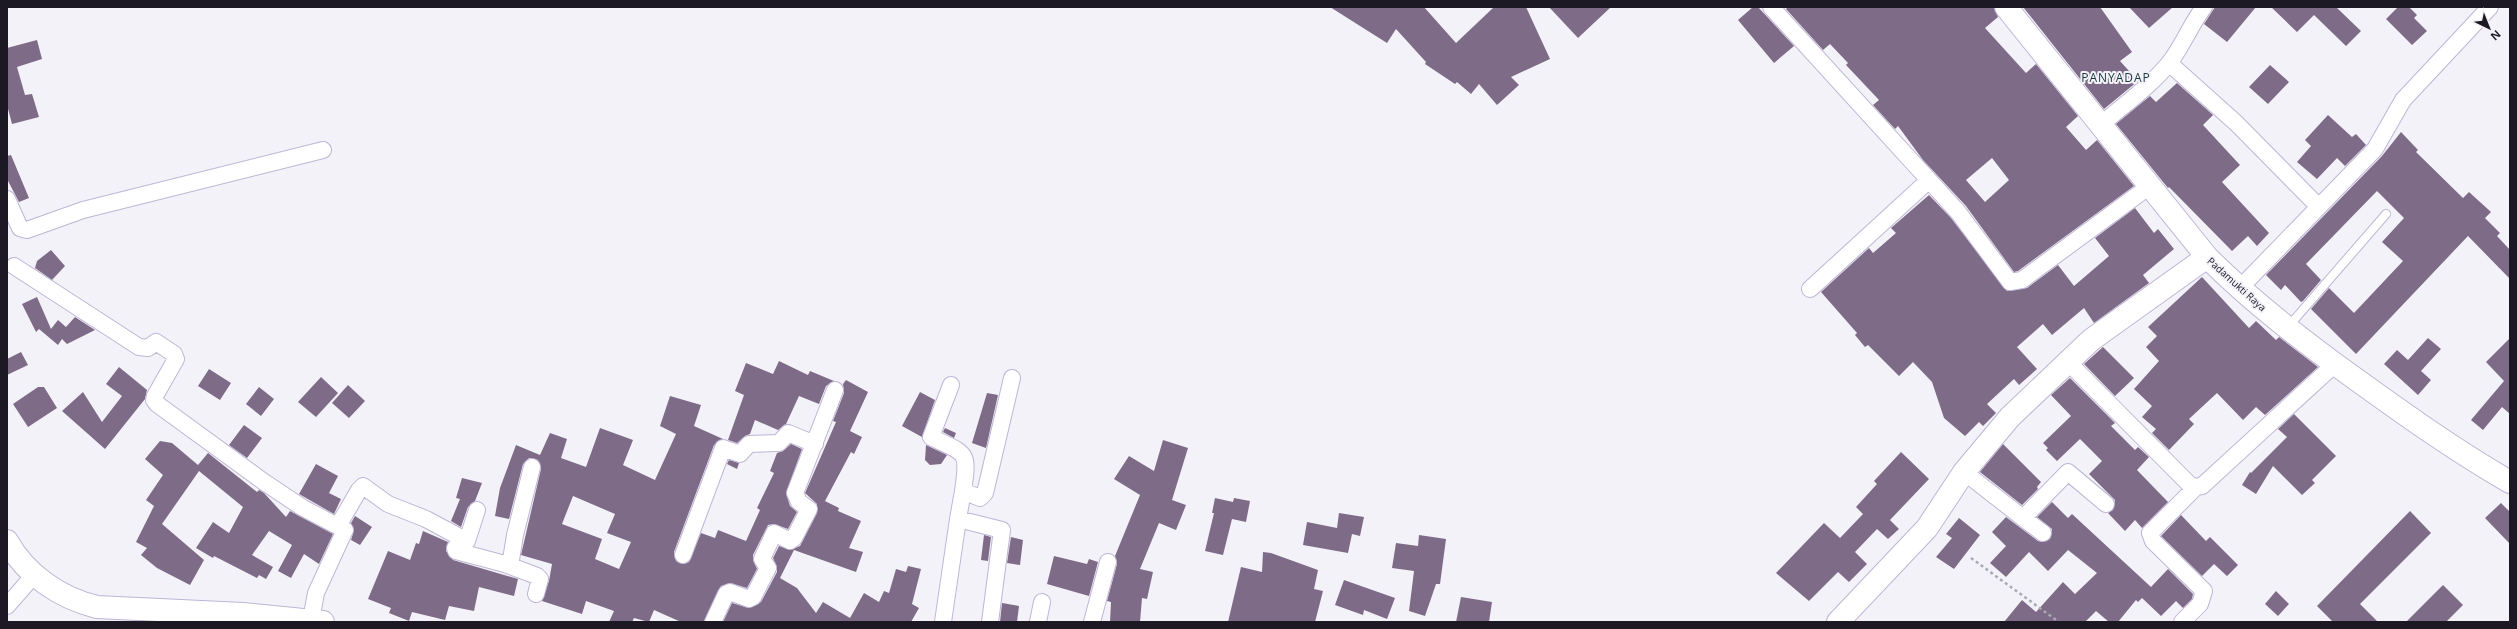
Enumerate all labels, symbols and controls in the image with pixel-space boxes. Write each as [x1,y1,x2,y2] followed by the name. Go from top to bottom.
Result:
[2469,8,2509,48] north arrow
[2488,27,2505,44] text: N
[2081,69,2151,86] district label: PANYADAP
[2204,254,2270,314] street label: Padamukti Raya

